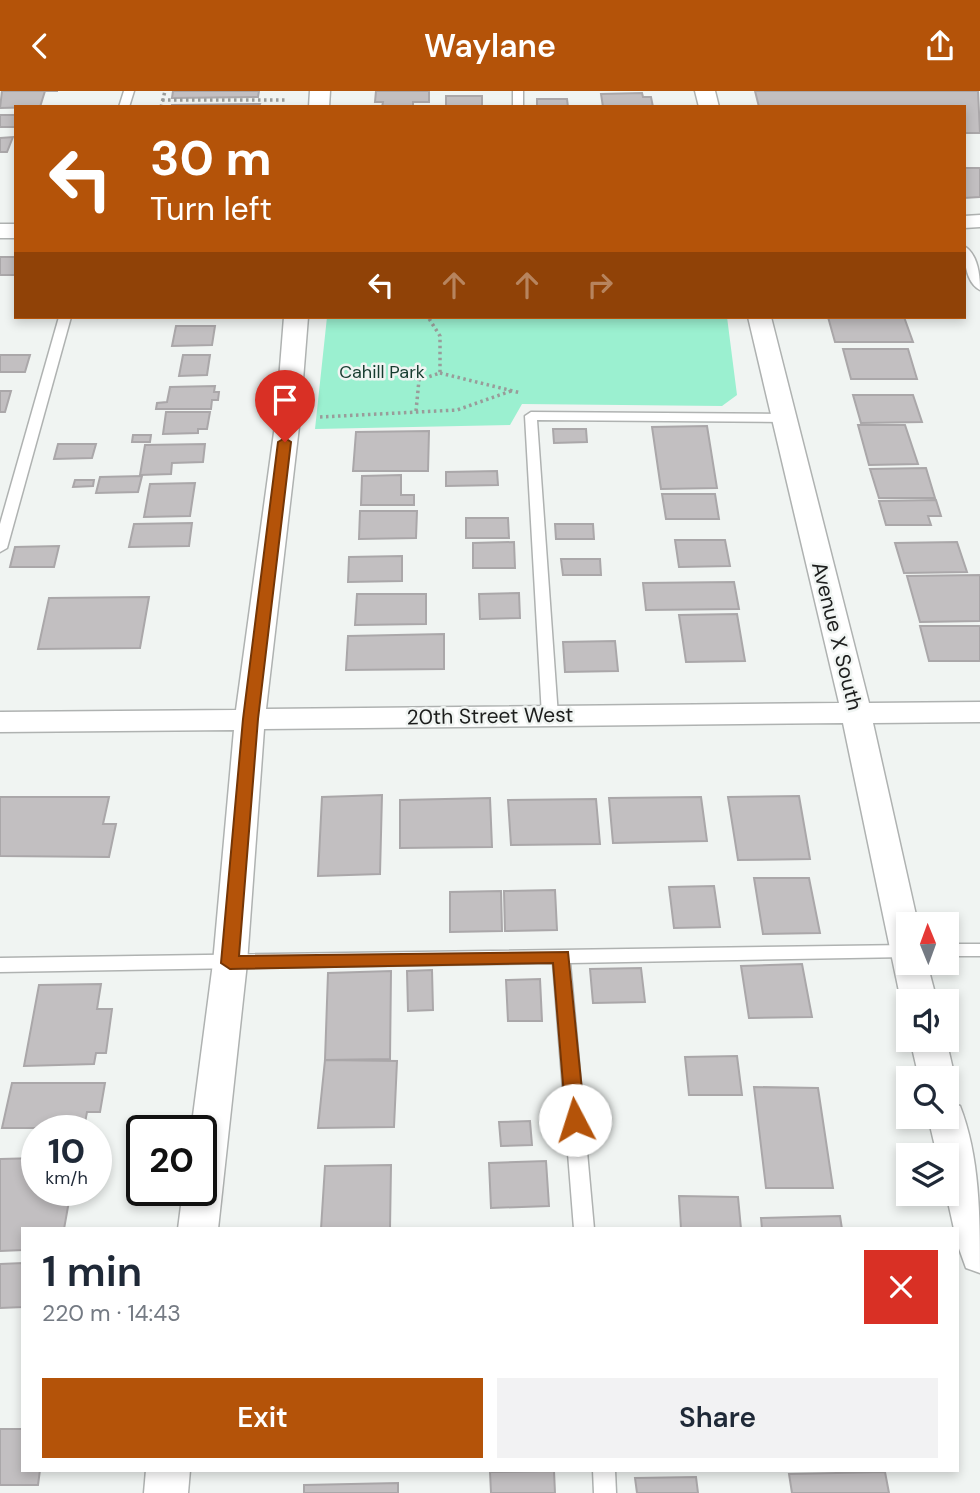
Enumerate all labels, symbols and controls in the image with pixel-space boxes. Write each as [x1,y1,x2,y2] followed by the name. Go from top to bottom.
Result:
[424,25,556,67] text: Waylane
[21,27,59,65] icon: back
[921,27,959,65] icon: share
[150,126,272,190] text: 30 m
[35,133,126,224] icon: left
[150,188,272,230] text: Turn left
[362,266,400,304] icon: left
[435,266,473,304] icon: ahead
[508,266,546,304] icon: ahead
[581,266,619,304] icon: right
[339,360,425,384] park label: Cahill Park
[255,370,315,442] pin
[266,381,304,419] icon: arrive
[805,559,869,713] street label: Avenue X South
[406,701,574,731] street label: 20th Street West
[896,912,959,975] north arrow
[896,912,959,1206] map controls
[896,989,959,1052] button: sound
[896,1066,959,1129] button: search
[538,1083,612,1157] position arrow
[126,1115,217,1206] speed limit sign: 20
[48,1128,85,1174] text: 10
[896,1143,959,1206] button: layers
[45,1166,88,1190] text: km/h
[42,1244,142,1299] text: 1 min
[864,1250,938,1324] button: close
[42,1298,181,1328] text: 220 m · 14:43
[42,1378,483,1458] button: Exit
[497,1378,938,1458] button: Share

